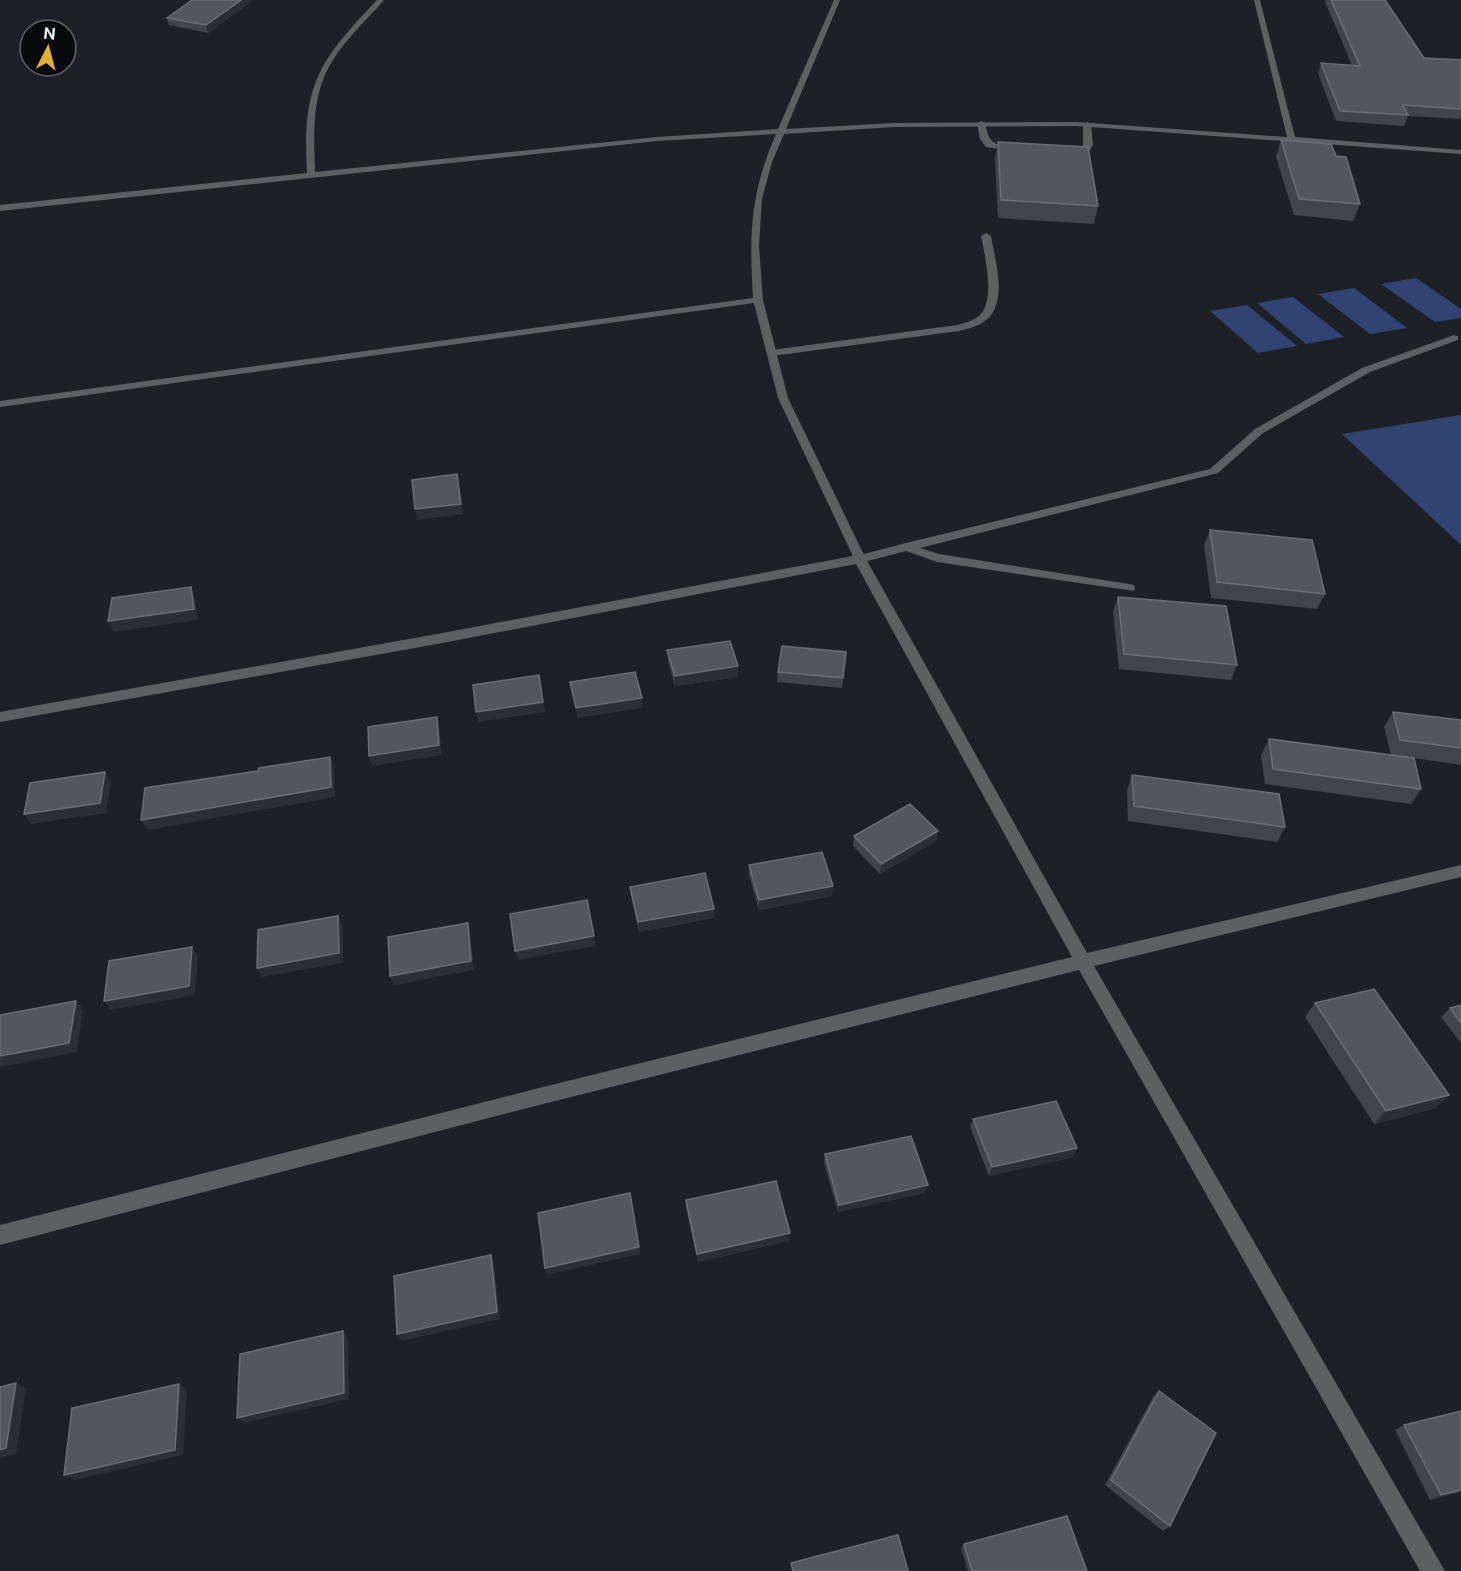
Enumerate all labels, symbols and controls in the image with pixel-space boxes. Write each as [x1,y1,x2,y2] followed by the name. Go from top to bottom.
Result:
[18,18,78,78] north arrow
[42,23,57,44] text: N

